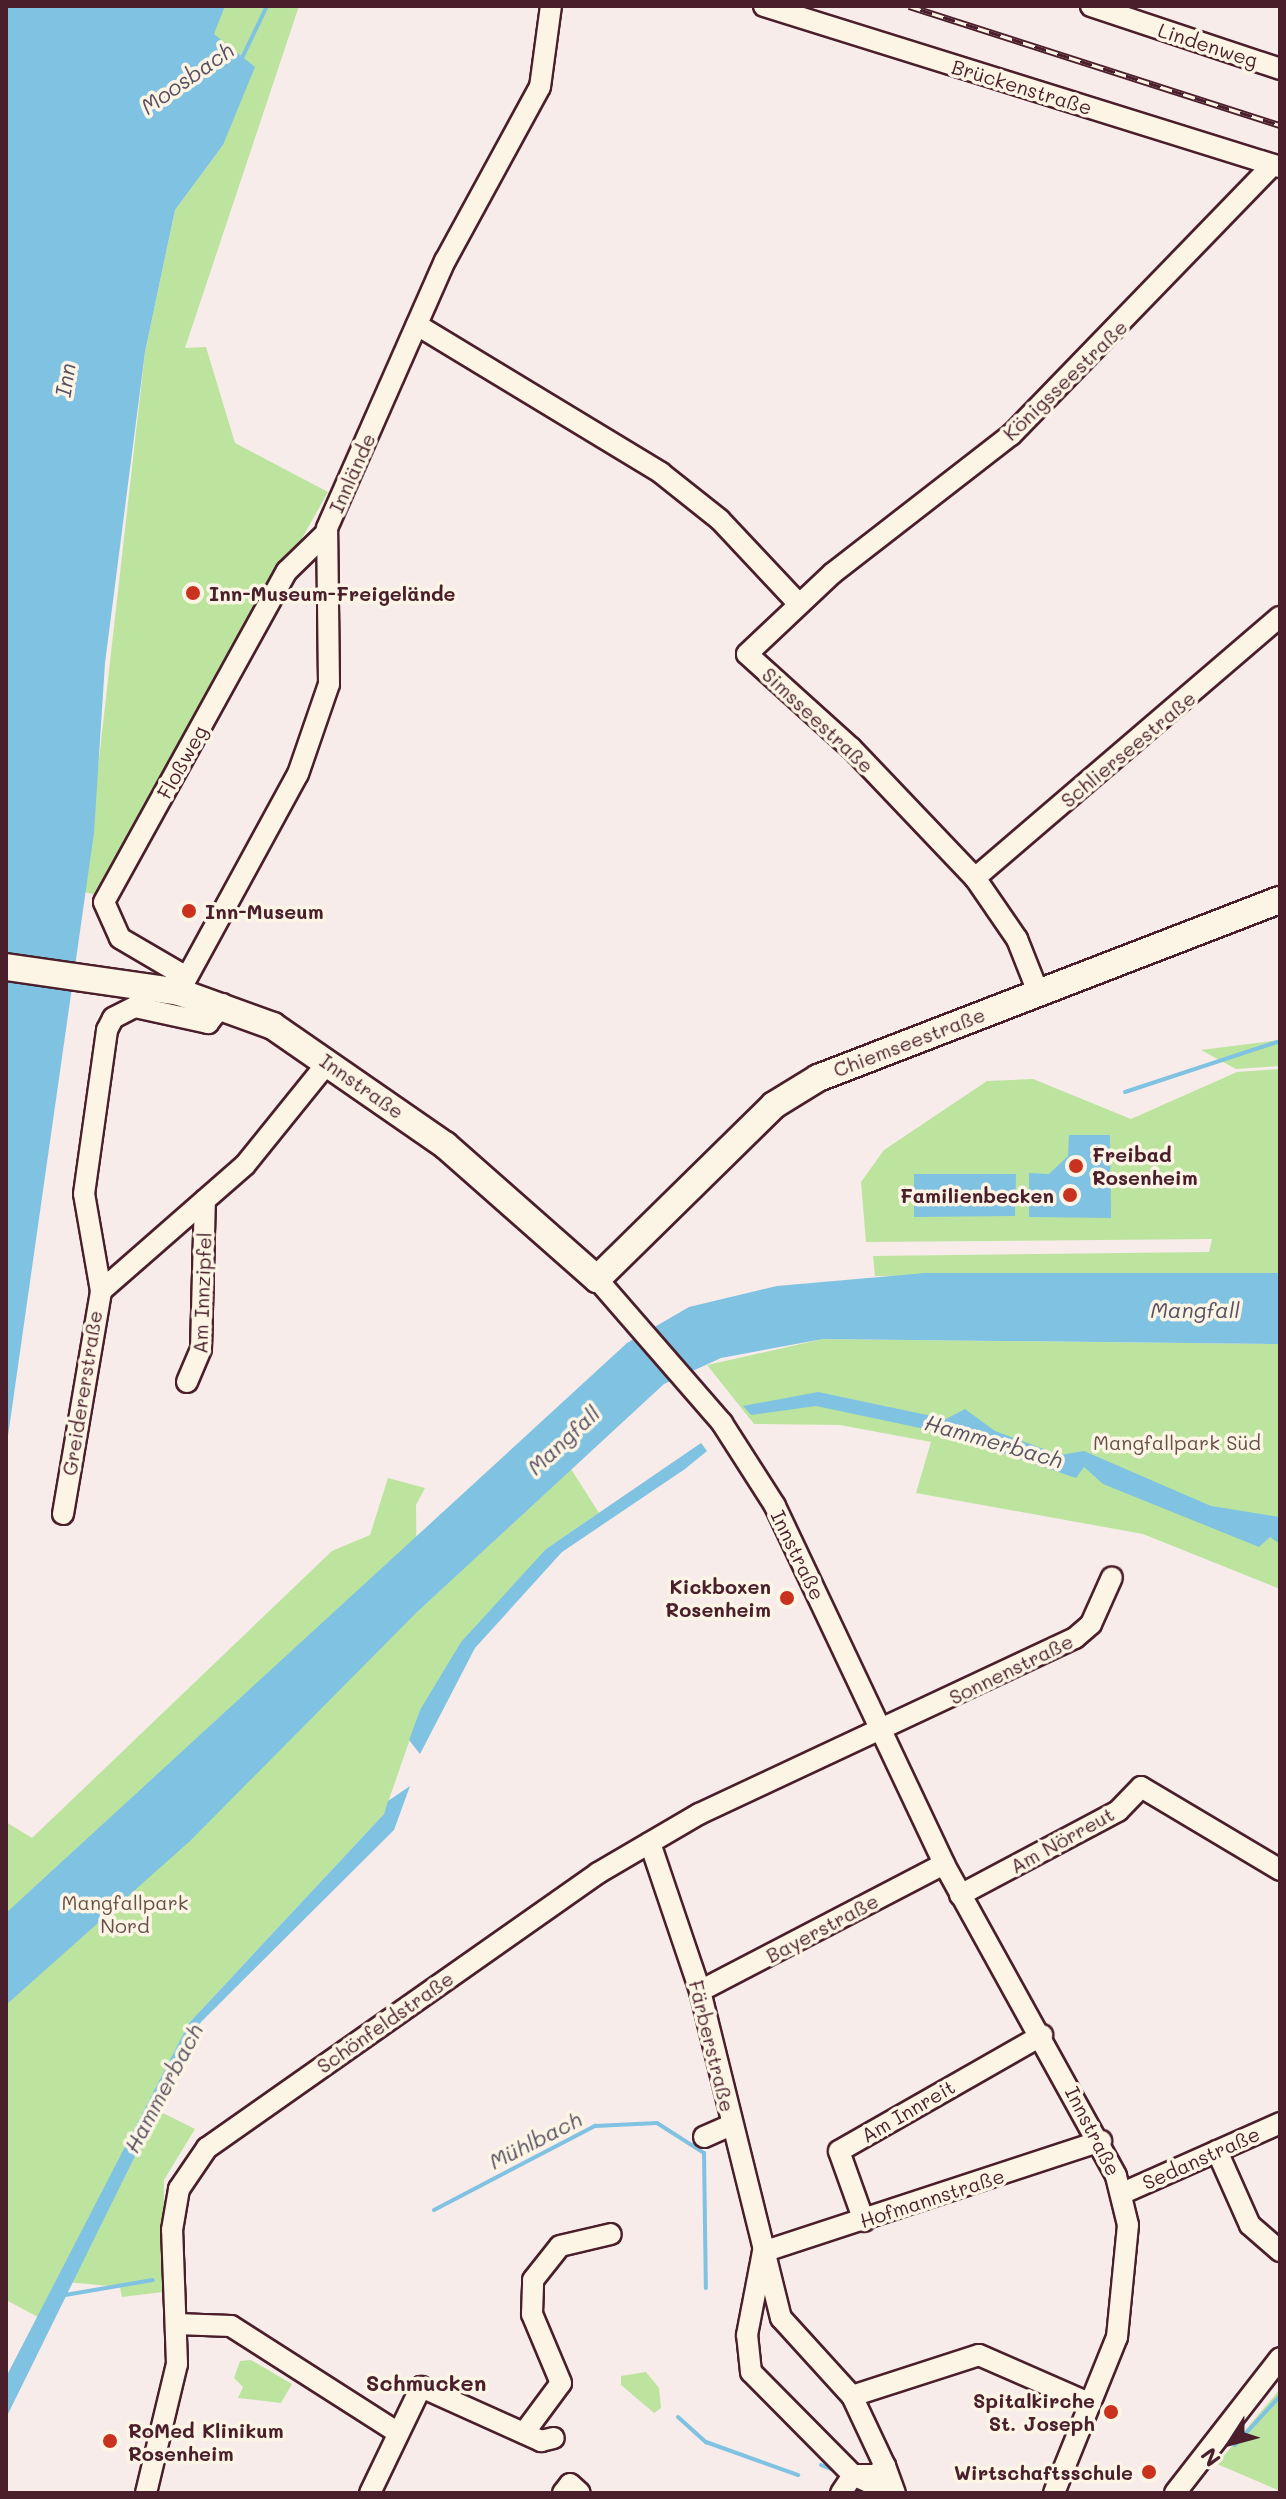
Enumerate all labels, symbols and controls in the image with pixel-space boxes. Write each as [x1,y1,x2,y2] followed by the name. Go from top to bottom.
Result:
[1155,18,1261,72] street label: Lindenweg
[135,36,239,120] water label: Moosbach
[949,54,1095,120] street label: Brückenstraße
[998,315,1132,445] street label: Königsseestraße
[49,361,81,399] water label: Inn
[324,430,380,516] street label: Innlände
[209,581,456,605] place label: Inn-Museum-Freigelände
[184,584,202,602] marker: Inn-Museum-Freigelände
[757,662,879,778] street label: Simsseestraße
[1056,686,1200,812] street label: Schlierseestraße
[152,721,212,803] street label: Floßweg
[205,899,324,923] place label: Inn-Museum
[180,902,198,920] marker: Inn-Museum
[830,1002,988,1082] street label: Chiemseestraße
[315,1048,409,1124] street label: Innstraße
[1092,1142,1198,1189] place label: Freibad Rosenheim
[1067,1157,1085,1175] marker: Freibad Rosenheim
[900,1183,1054,1207] place label: Familienbecken
[1061,1186,1079,1204] marker: Familienbecken
[188,1232,216,1354] street label: Am Innzipfel
[1150,1297,1240,1323] water label: Mangfall
[57,1309,107,1477] street label: Greidererstraße
[521,1400,605,1480] water label: Mangfall
[922,1409,1066,1473] water label: Hammerbach
[1093,1430,1261,1454] park label: Mangfallpark Süd
[766,1506,830,1604] street label: Innstraße
[665,1574,771,1621] place label: Kickboxen Rosenheim
[778,1589,796,1607] marker: Kickboxen Rosenheim
[945,1629,1077,1709] street label: Sonnenstraße
[1006,1802,1118,1878] street label: Am Nörreut
[762,1888,882,1968] street label: Bayerstraße
[62,1890,188,1937] park label: Mangfallpark Nord
[312,1966,458,2078] street label: Schönfeldstraße
[684,1978,740,2114] street label: Färberstraße
[118,2019,208,2157] water label: Hammerbach
[857,2074,959,2148] street label: Am Innreit
[1060,2082,1126,2180] street label: Innstraße
[484,2105,586,2175] water label: Mühlbach
[1139,2121,1263,2195] street label: Sedanstraße
[857,2163,1007,2233] street label: Hofmannstraße
[366,2370,486,2396] district label: Schmucken
[973,2388,1095,2435] place label: Spitalkirche St. Joseph
[1102,2403,1120,2421] marker: Spitalkirche St. Joseph
[1190,2403,1270,2483] north arrow
[128,2418,284,2465] place label: RoMed Klinikum Rosenheim
[99,2430,121,2452] marker: RoMed Klinikum Rosenheim
[1194,2442,1227,2473] text: N
[954,2460,1133,2484] place label: Wirtschaftsschule
[1140,2463,1158,2481] marker: Wirtschaftsschule

